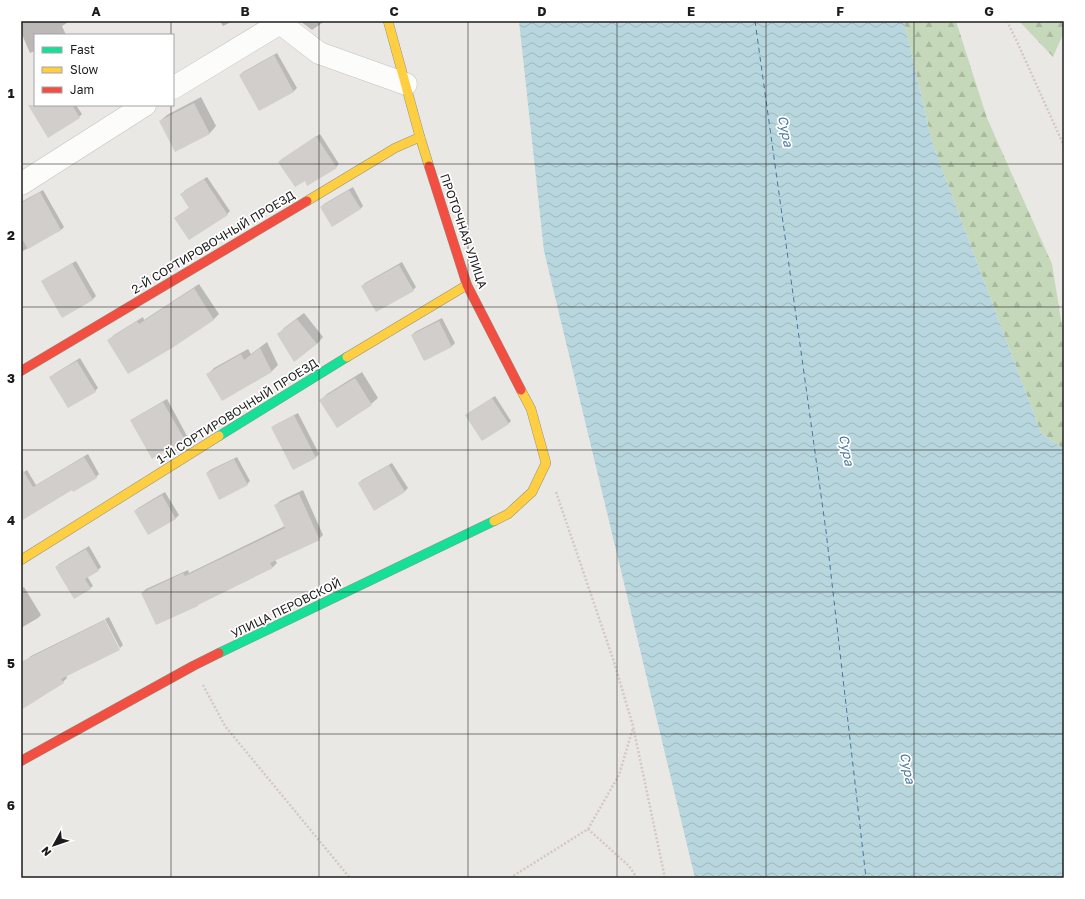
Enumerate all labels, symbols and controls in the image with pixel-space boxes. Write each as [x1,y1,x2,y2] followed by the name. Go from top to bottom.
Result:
[91,3,101,19] text: A
[240,3,250,19] text: B
[389,3,399,19] text: C
[537,3,547,19] text: D
[687,3,695,19] text: E
[836,3,844,19] text: F
[984,3,994,19] text: G
[34,34,174,106] legend
[70,42,95,57] text: Fast
[70,62,98,77] text: Slow
[70,82,94,97] text: Jam
[8,85,15,101] text: 1
[775,114,797,149] water label: Сура
[437,172,491,290] street label: ПРОТОЧНАЯ УЛИЦА
[129,187,298,297] street label: 2-Й СОРТИРОВОЧНЫЙ ПРОЕЗД
[7,227,15,243] text: 2
[154,355,320,467] street label: 1-Й СОРТИРОВОЧНЫЙ ПРОЕЗД
[7,370,15,386] text: 3
[836,433,858,468] water label: Сура
[7,512,15,528] text: 4
[228,575,344,641] street label: УЛИЦА ПЕРОВСКОЙ
[7,655,15,671] text: 5
[897,751,919,786] water label: Сура
[7,797,15,813] text: 6
[34,825,74,865] north arrow
[38,844,54,859] text: N

